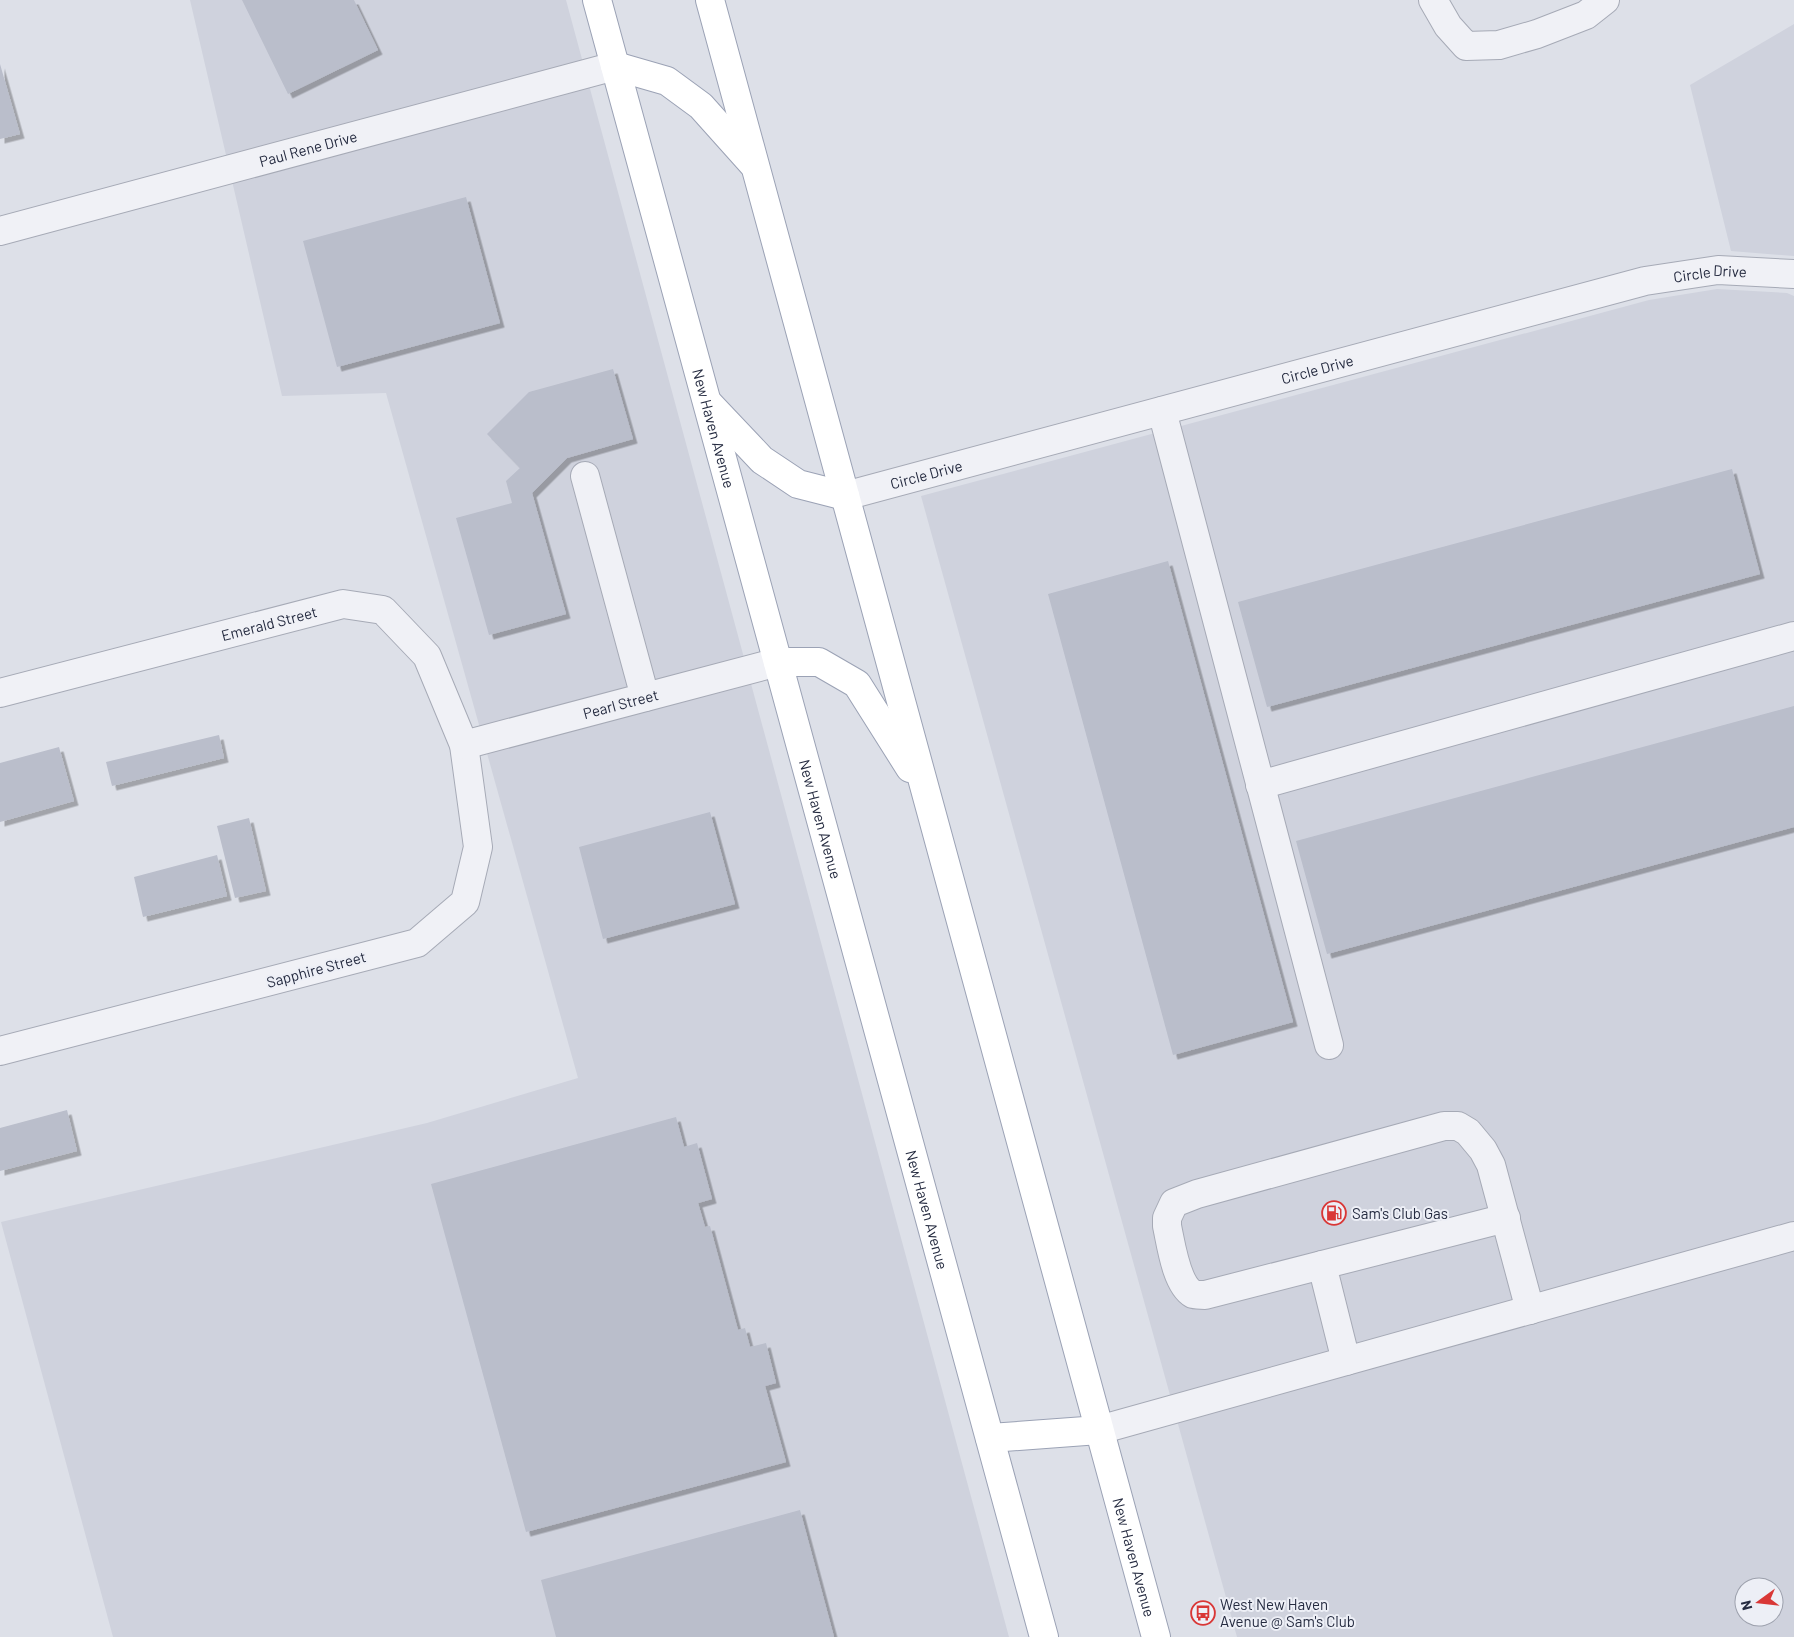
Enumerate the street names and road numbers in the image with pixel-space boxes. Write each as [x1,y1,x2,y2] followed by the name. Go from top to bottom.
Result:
[257,127,359,170] street label: Paul Rene Drive
[1672,261,1747,286] street label: Circle Drive
[1279,351,1355,387] street label: Circle Drive
[689,367,739,490] street label: New Haven Avenue
[888,456,964,493] street label: Circle Drive
[219,602,319,644] street label: Emerald Street
[581,685,660,722] street label: Pearl Street
[796,757,846,881] street label: New Haven Avenue
[264,947,368,991] street label: Sapphire Street
[902,1148,952,1271] street label: New Haven Avenue
[1109,1496,1159,1619] street label: New Haven Avenue

